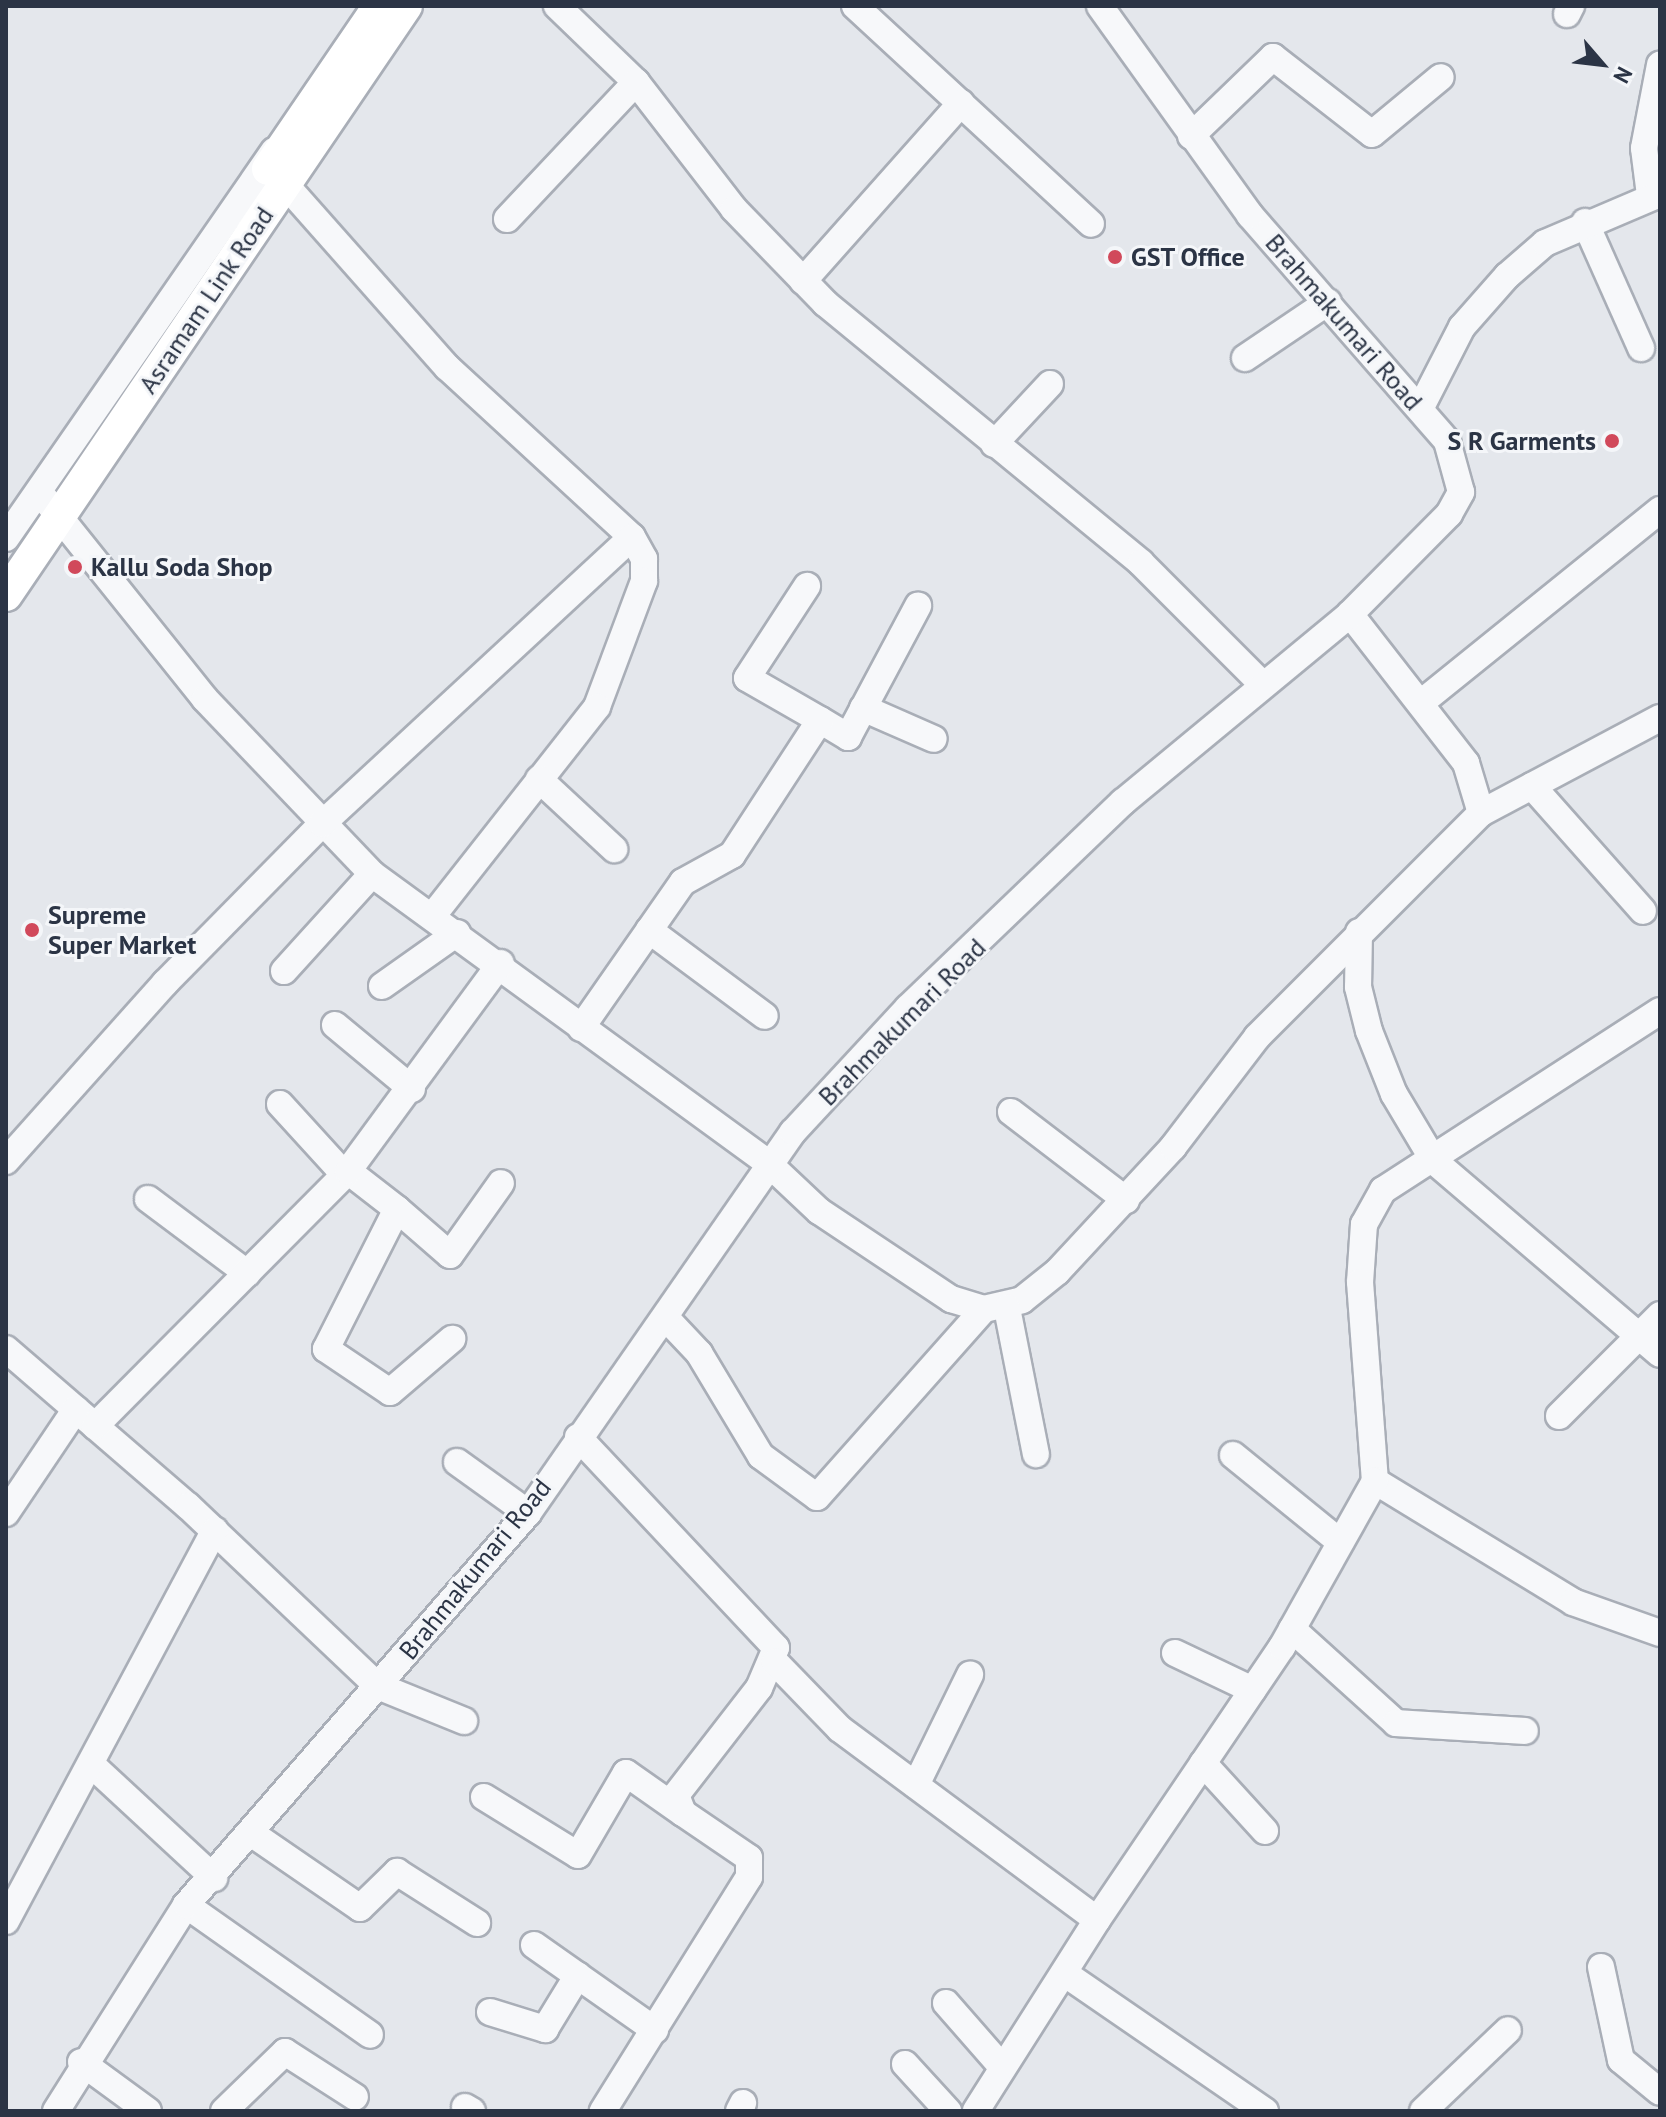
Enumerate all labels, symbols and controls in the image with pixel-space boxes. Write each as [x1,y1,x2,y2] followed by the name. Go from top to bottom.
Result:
[1562,24,1642,104] north arrow
[1607,62,1639,88] text: N
[132,200,280,400] street label: Asramam Link Road
[1259,227,1429,417] street label: Brahmakumari Road
[1131,241,1246,273] place label: GST Office
[1106,248,1124,266] marker: GST Office
[1447,425,1596,457] place label: S R Garments
[1603,432,1621,450] marker: S R Garments
[91,551,273,583] place label: Kallu Soda Shop
[66,558,84,576] marker: Kallu Soda Shop
[48,899,196,960] place label: Supreme Super Market
[23,921,41,939] marker: Supreme Super Market
[812,932,992,1112] street label: Brahmakumari Road
[393,1472,557,1666] street label: Brahmakumari Road

